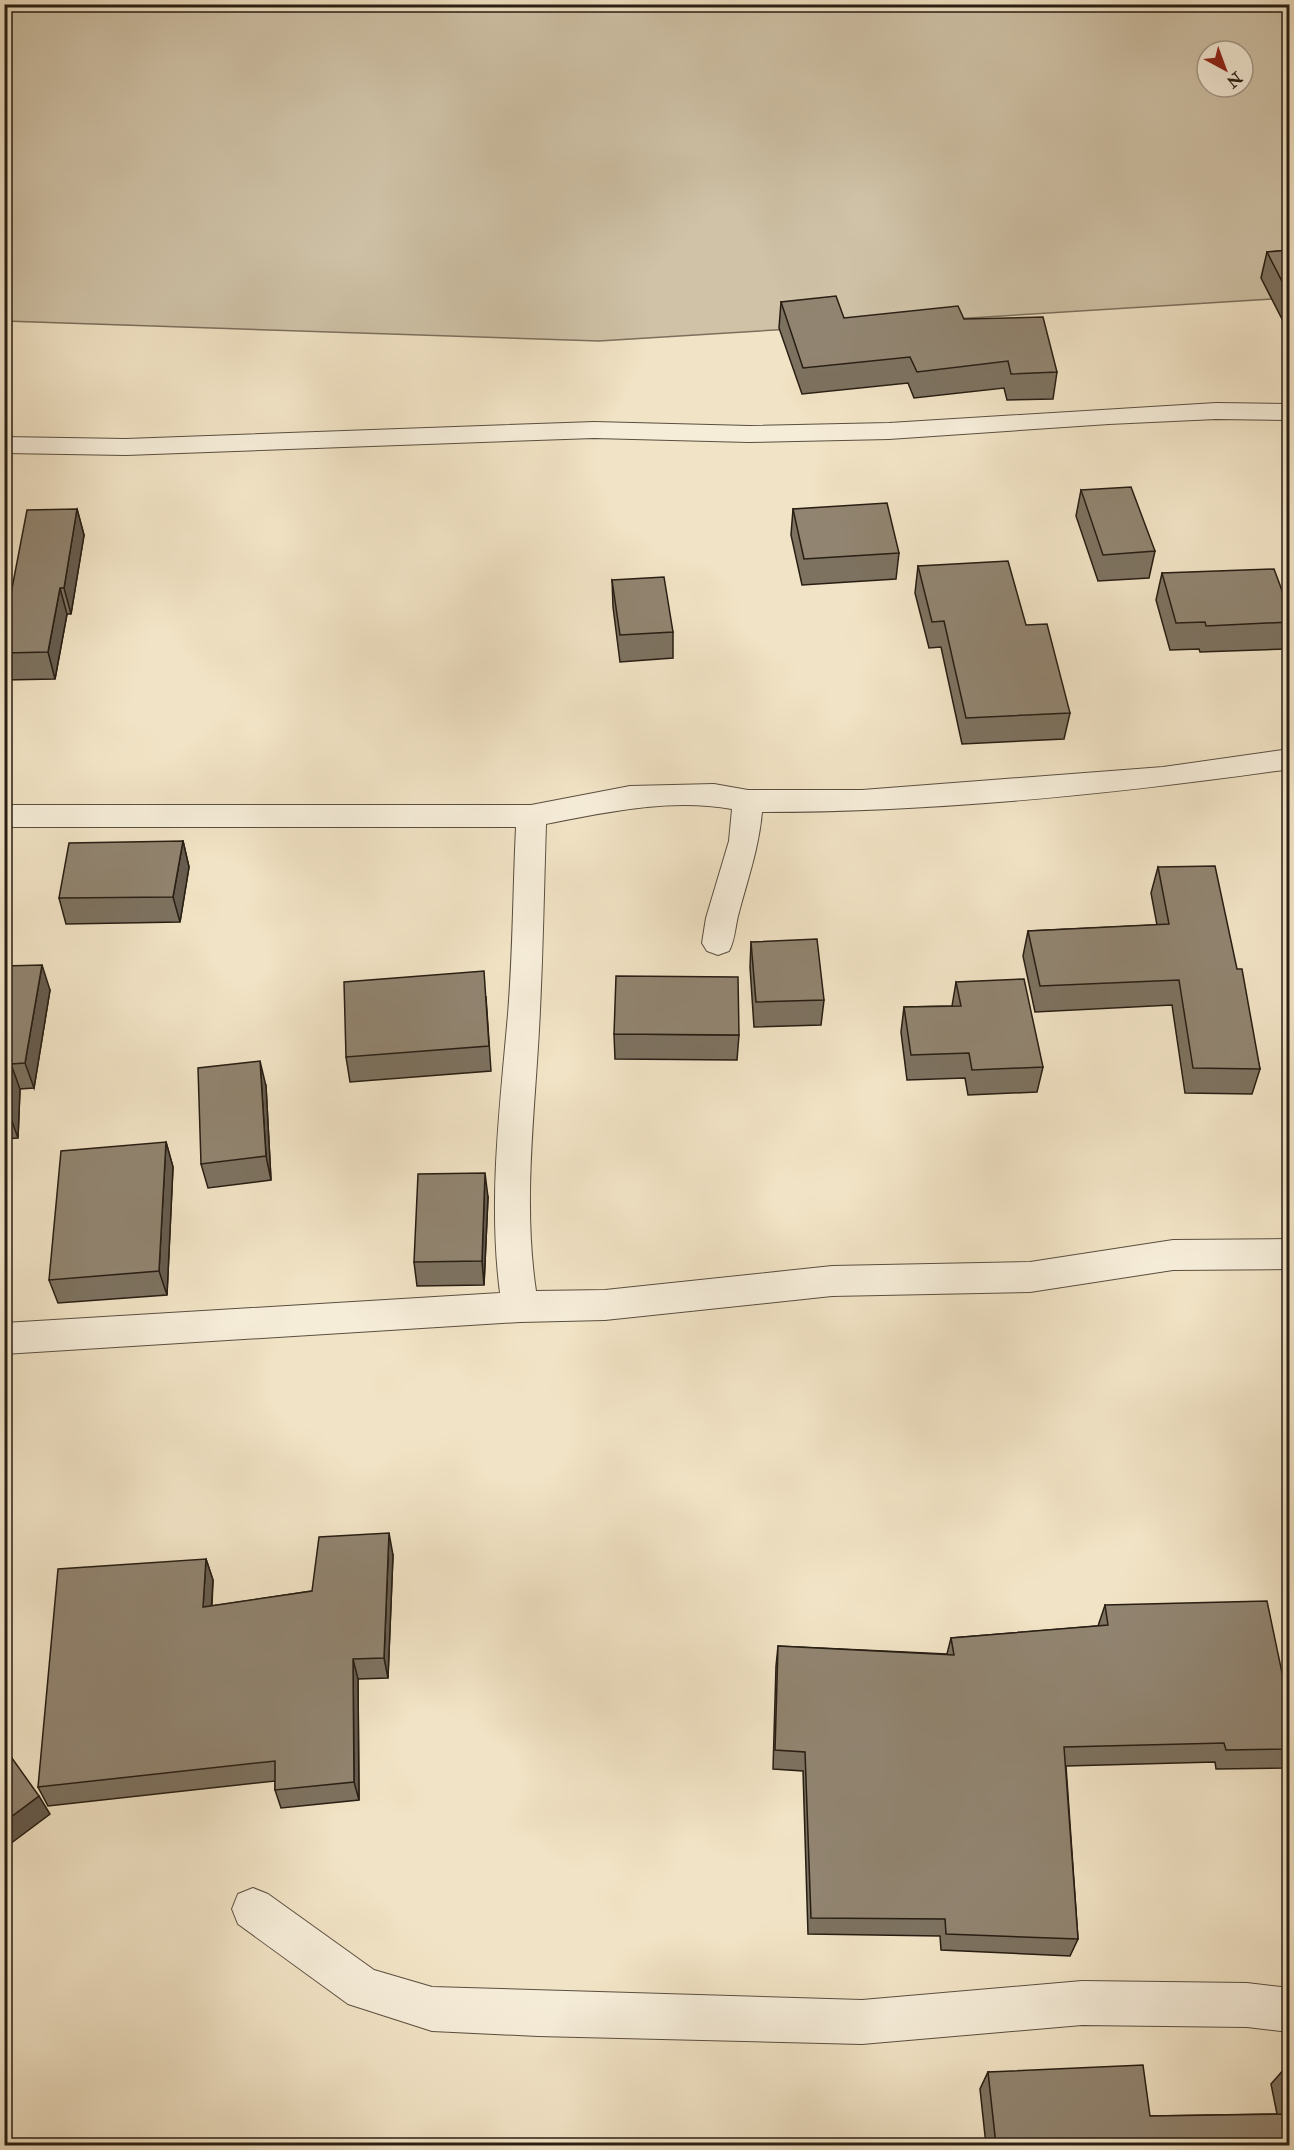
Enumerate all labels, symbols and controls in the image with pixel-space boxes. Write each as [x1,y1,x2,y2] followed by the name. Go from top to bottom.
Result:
[1195,39,1255,99] north arrow
[1222,67,1247,92] text: N

